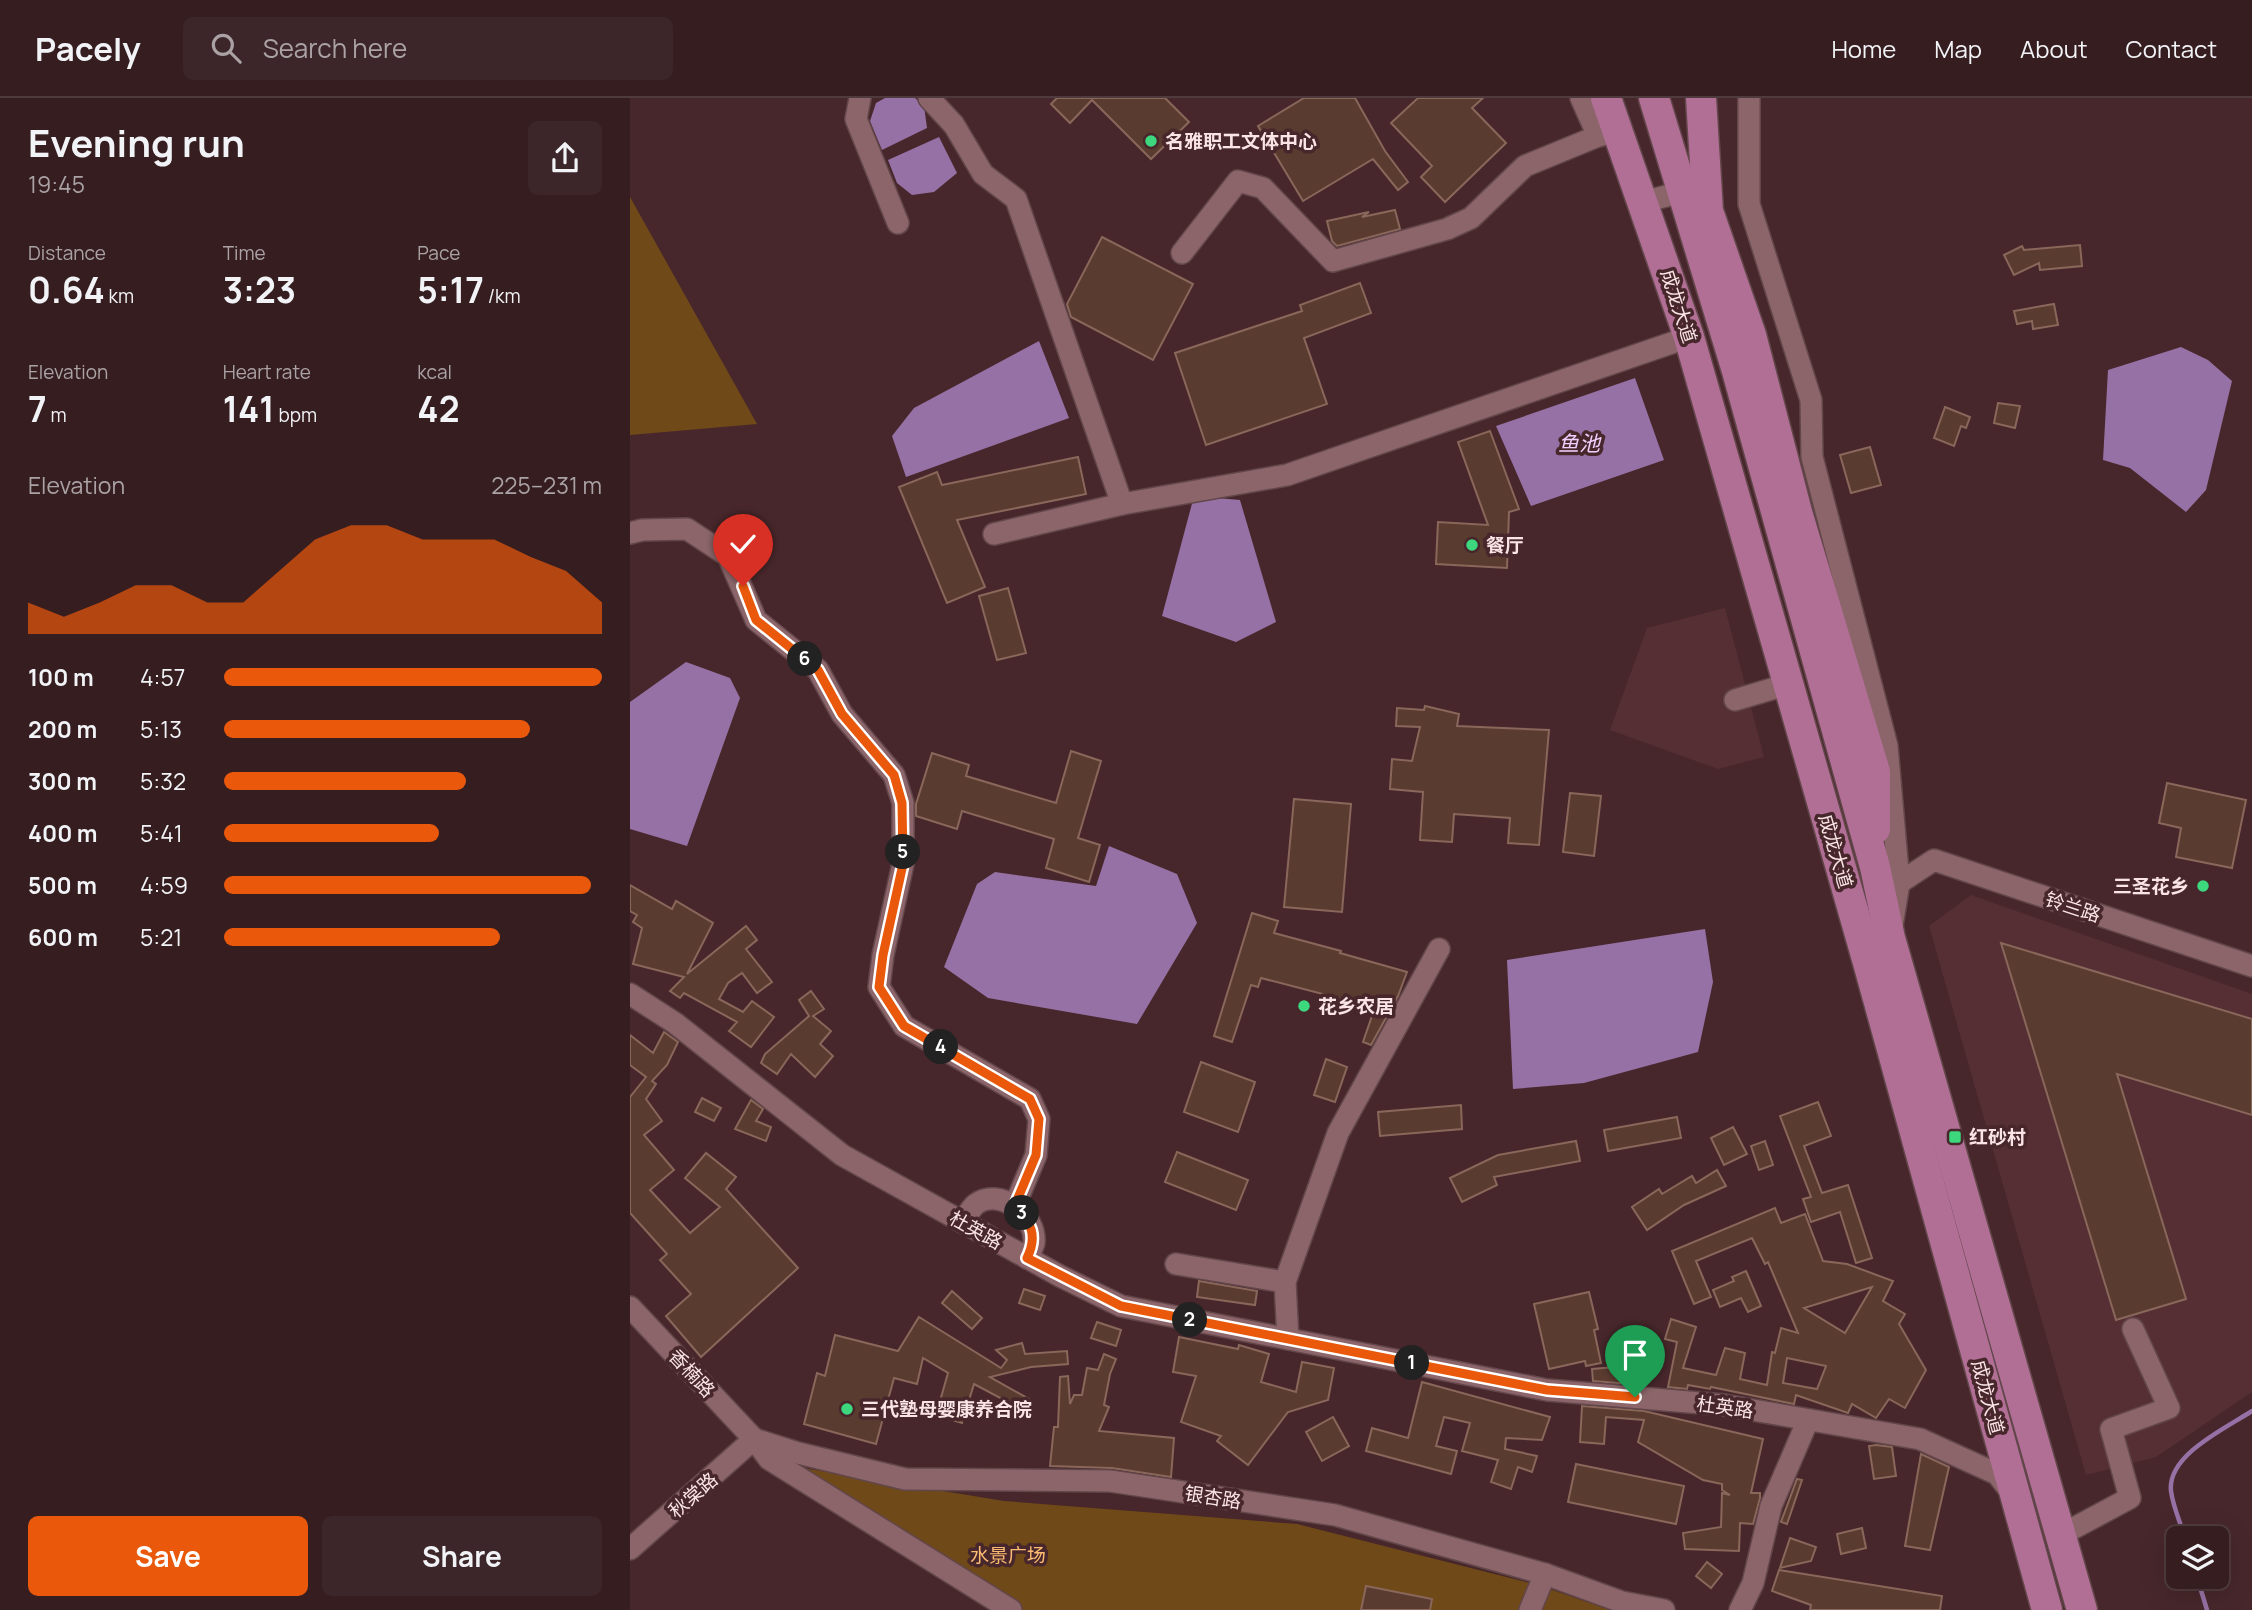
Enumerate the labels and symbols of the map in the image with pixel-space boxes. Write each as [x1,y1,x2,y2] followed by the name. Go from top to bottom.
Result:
[1165,128,1317,154] place label: 名雅职工文体中心
[1143,133,1159,149] marker: 名雅职工文体中心
[1655,266,1703,346] street label: 成龙大道
[1558,429,1602,457] water label: 鱼池
[713,514,773,586] pin
[1486,532,1524,558] place label: 餐厅
[1464,537,1480,553] marker: 餐厅
[788,642,822,676] pin: 6
[1813,811,1859,891] street label: 成龙大道
[886,834,920,870] pin: 5
[2113,873,2189,899] place label: 三圣花乡
[2195,878,2211,894] marker: 三圣花乡
[2042,886,2104,928] street label: 铃兰路
[1318,993,1394,1019] place label: 花乡农居
[1296,998,1312,1014] marker: 花乡农居
[924,1030,958,1065] pin: 4
[1969,1124,2026,1150] place label: 红砂村
[1947,1129,1963,1145] marker: 红砂村
[1004,1196,1040,1230] pin: 3
[945,1205,1007,1255] street label: 杜英路
[1172,1302,1208,1338] pin: 2
[1605,1325,1665,1397] pin
[663,1343,721,1403] street label: 香楠路
[1394,1346,1430,1380] pin: 1
[1966,1357,2010,1437] street label: 成龙大道
[1695,1390,1755,1424] street label: 杜英路
[861,1396,1032,1422] place label: 三代塾母婴康养合院
[839,1401,855,1417] marker: 三代塾母婴康养合院
[663,1466,723,1524] street label: 秋棠路
[1183,1480,1243,1514] street label: 银杏路
[970,1542,1046,1568] park label: 水景广场

